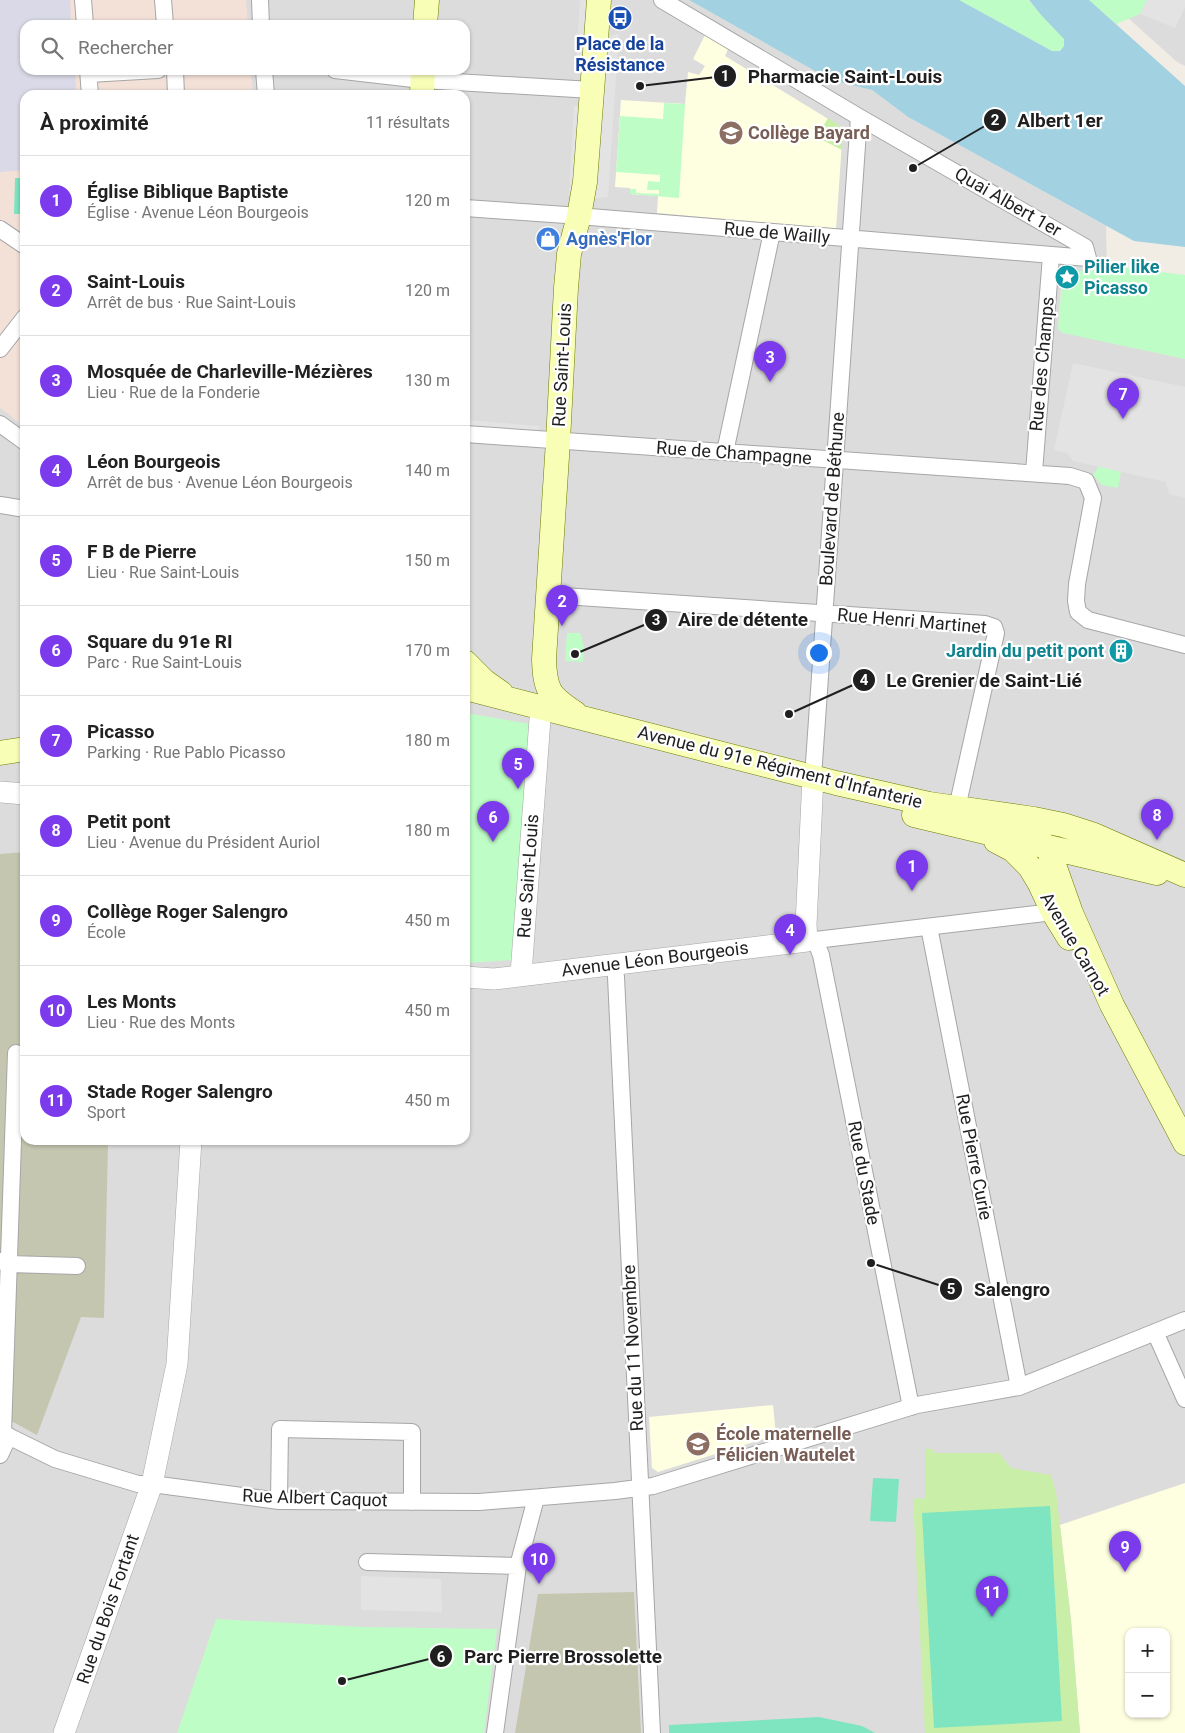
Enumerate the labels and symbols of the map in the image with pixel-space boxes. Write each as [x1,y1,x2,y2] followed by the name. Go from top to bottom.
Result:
[607,5,633,31] bus stop icon: Place de la Résistance
[575,33,665,75] place label: Place de la Résistance
[713,59,952,93] callout: Pharmacie Saint-Louis
[748,65,942,88] text: Pharmacie Saint-Louis
[721,67,729,85] text: 1
[983,103,1113,137] callout: Albert 1er
[1017,109,1103,132] text: Albert 1er
[991,111,1000,129] text: 2
[718,120,744,146] school or university icon: Collège Bayard
[748,122,870,143] place label: Collège Bayard
[951,163,1065,241] street label: Quai Albert 1er
[723,217,831,248] street label: Rue de Wailly
[535,226,561,252] shop icon: Agnès'Flor
[566,228,652,249] place label: Agnès'Flor
[1084,256,1160,298] place label: Pilier like Picasso
[1054,264,1080,290] place icon: Pilier like Picasso
[1025,296,1058,432] street label: Rue des Champs
[548,302,575,428] street label: Rue Saint-Louis
[754,341,786,382] pin: 3
[1107,378,1139,419] pin: 7
[815,411,848,587] street label: Boulevard de Béthune
[656,437,813,468] street label: Rue de Champagne
[546,585,578,626] pin: 2
[643,603,819,637] callout: Aire de détente
[836,604,988,638] street label: Rue Henri Martinet
[678,608,808,631] text: Aire de détente
[652,611,660,629] text: 3
[1108,638,1134,664] building icon: Jardin du petit pont
[806,640,832,666] your location
[946,640,1104,661] place label: Jardin du petit pont
[852,663,1092,697] callout: Le Grenier de Saint-Lié
[886,669,1082,692] text: Le Grenier de Saint-Lié
[860,671,869,689] text: 4
[636,721,925,812] street label: Avenue du 91e Régiment d'Infanterie
[502,748,534,789] pin: 5
[1141,799,1173,840] pin: 8
[477,801,509,842] pin: 6
[513,813,542,939] street label: Rue Saint-Louis
[896,850,928,891] pin: 1
[1036,888,1115,999] street label: Avenue Carnot
[774,914,806,955] pin: 4
[560,937,750,980] street label: Avenue Léon Bourgeois
[952,1092,997,1222] street label: Rue Pierre Curie
[844,1119,885,1227] street label: Rue du Stade
[618,1264,647,1432] street label: Rue du 11 Novembre
[939,1272,1060,1306] callout: Salengro
[974,1278,1050,1301] text: Salengro
[947,1280,955,1298] text: 5
[716,1423,855,1465] place label: École maternelle Félicien Wautelet
[685,1431,711,1457] school or university icon: École maternelle Félicien Wautelet
[242,1484,388,1511] street label: Rue Albert Caquot
[72,1531,143,1687] street label: Rue du Bois Fortant
[1109,1531,1141,1572] pin: 9
[523,1543,555,1584] pin: 10
[976,1576,1008,1617] pin: 11
[429,1639,672,1673] callout: Parc Pierre Brossolette
[464,1645,662,1668] text: Parc Pierre Brossolette
[437,1648,446,1666] text: 6

